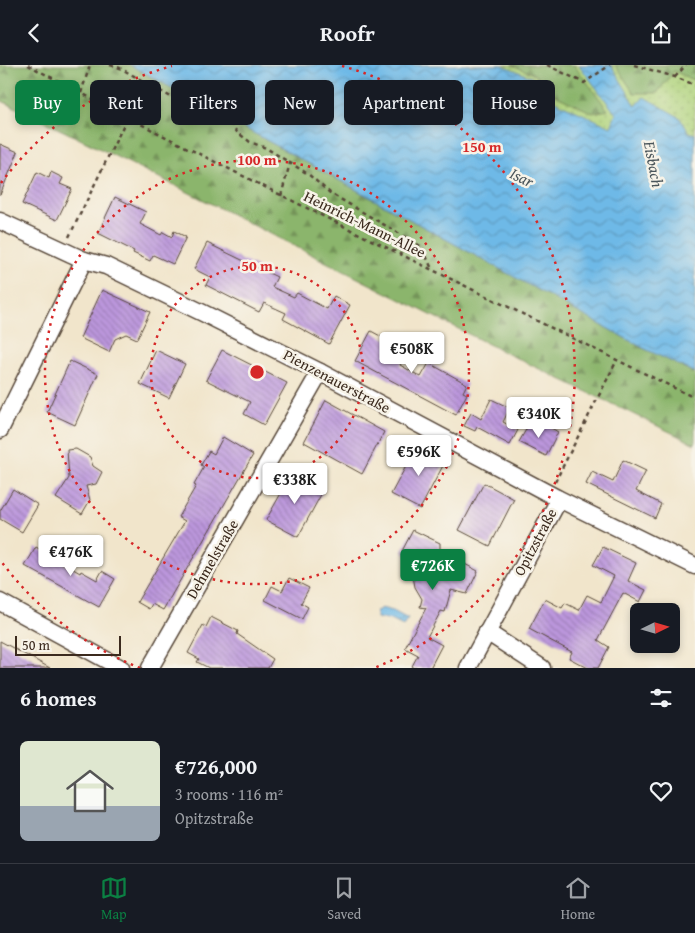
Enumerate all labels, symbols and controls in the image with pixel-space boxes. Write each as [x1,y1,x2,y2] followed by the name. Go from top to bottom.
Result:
[320,17,375,49] text: Roofr
[20,19,48,47] icon: back
[647,19,675,47] icon: share
[15,80,80,125] chip: Buy
[90,80,161,125] chip: Rent
[171,80,255,125] chip: Filters
[265,80,334,125] chip: New
[344,80,463,125] chip: Apartment
[473,80,555,125] chip: House
[462,136,502,157] text: 150 m
[638,138,670,189] water label: Eisbach
[237,149,277,170] text: 100 m
[506,161,539,193] water label: Isar
[301,185,429,263] street label: Heinrich-Mann-Allee
[241,255,273,276] text: 50 m
[377,331,447,374] pin: €508K
[390,336,434,360] text: €508K
[280,344,394,418] street label: Pienzenauerstraße
[248,363,266,381] centre of rings
[504,397,574,439] pin: €340K
[517,401,561,425] text: €340K
[384,435,454,477] pin: €596K
[397,439,441,463] text: €596K
[260,463,330,505] pin: €338K
[273,467,317,491] text: €338K
[508,505,562,579] street label: Opitzstraße
[181,516,243,602] street label: Dehmelstraße
[36,535,106,577] pin: €476K
[49,539,93,563] text: €476K
[398,549,468,591] pin: €726K
[411,553,455,577] text: €726K
[630,603,680,653] north arrow
[630,603,680,653] map controls
[15,633,121,656] scale bar
[22,635,50,655] text: 50 m
[20,683,96,714] text: 6 homes
[647,684,675,712] icon: filters
[175,751,257,782] text: €726,000
[60,761,120,821] icon: home
[647,777,675,805] icon: heart
[175,782,283,806] text: 3 rooms · 116 m²
[175,806,253,830] text: Opitzstraße
[100,874,128,924] tab: Map
[327,874,361,924] tab: Saved
[561,874,595,924] tab: Home

